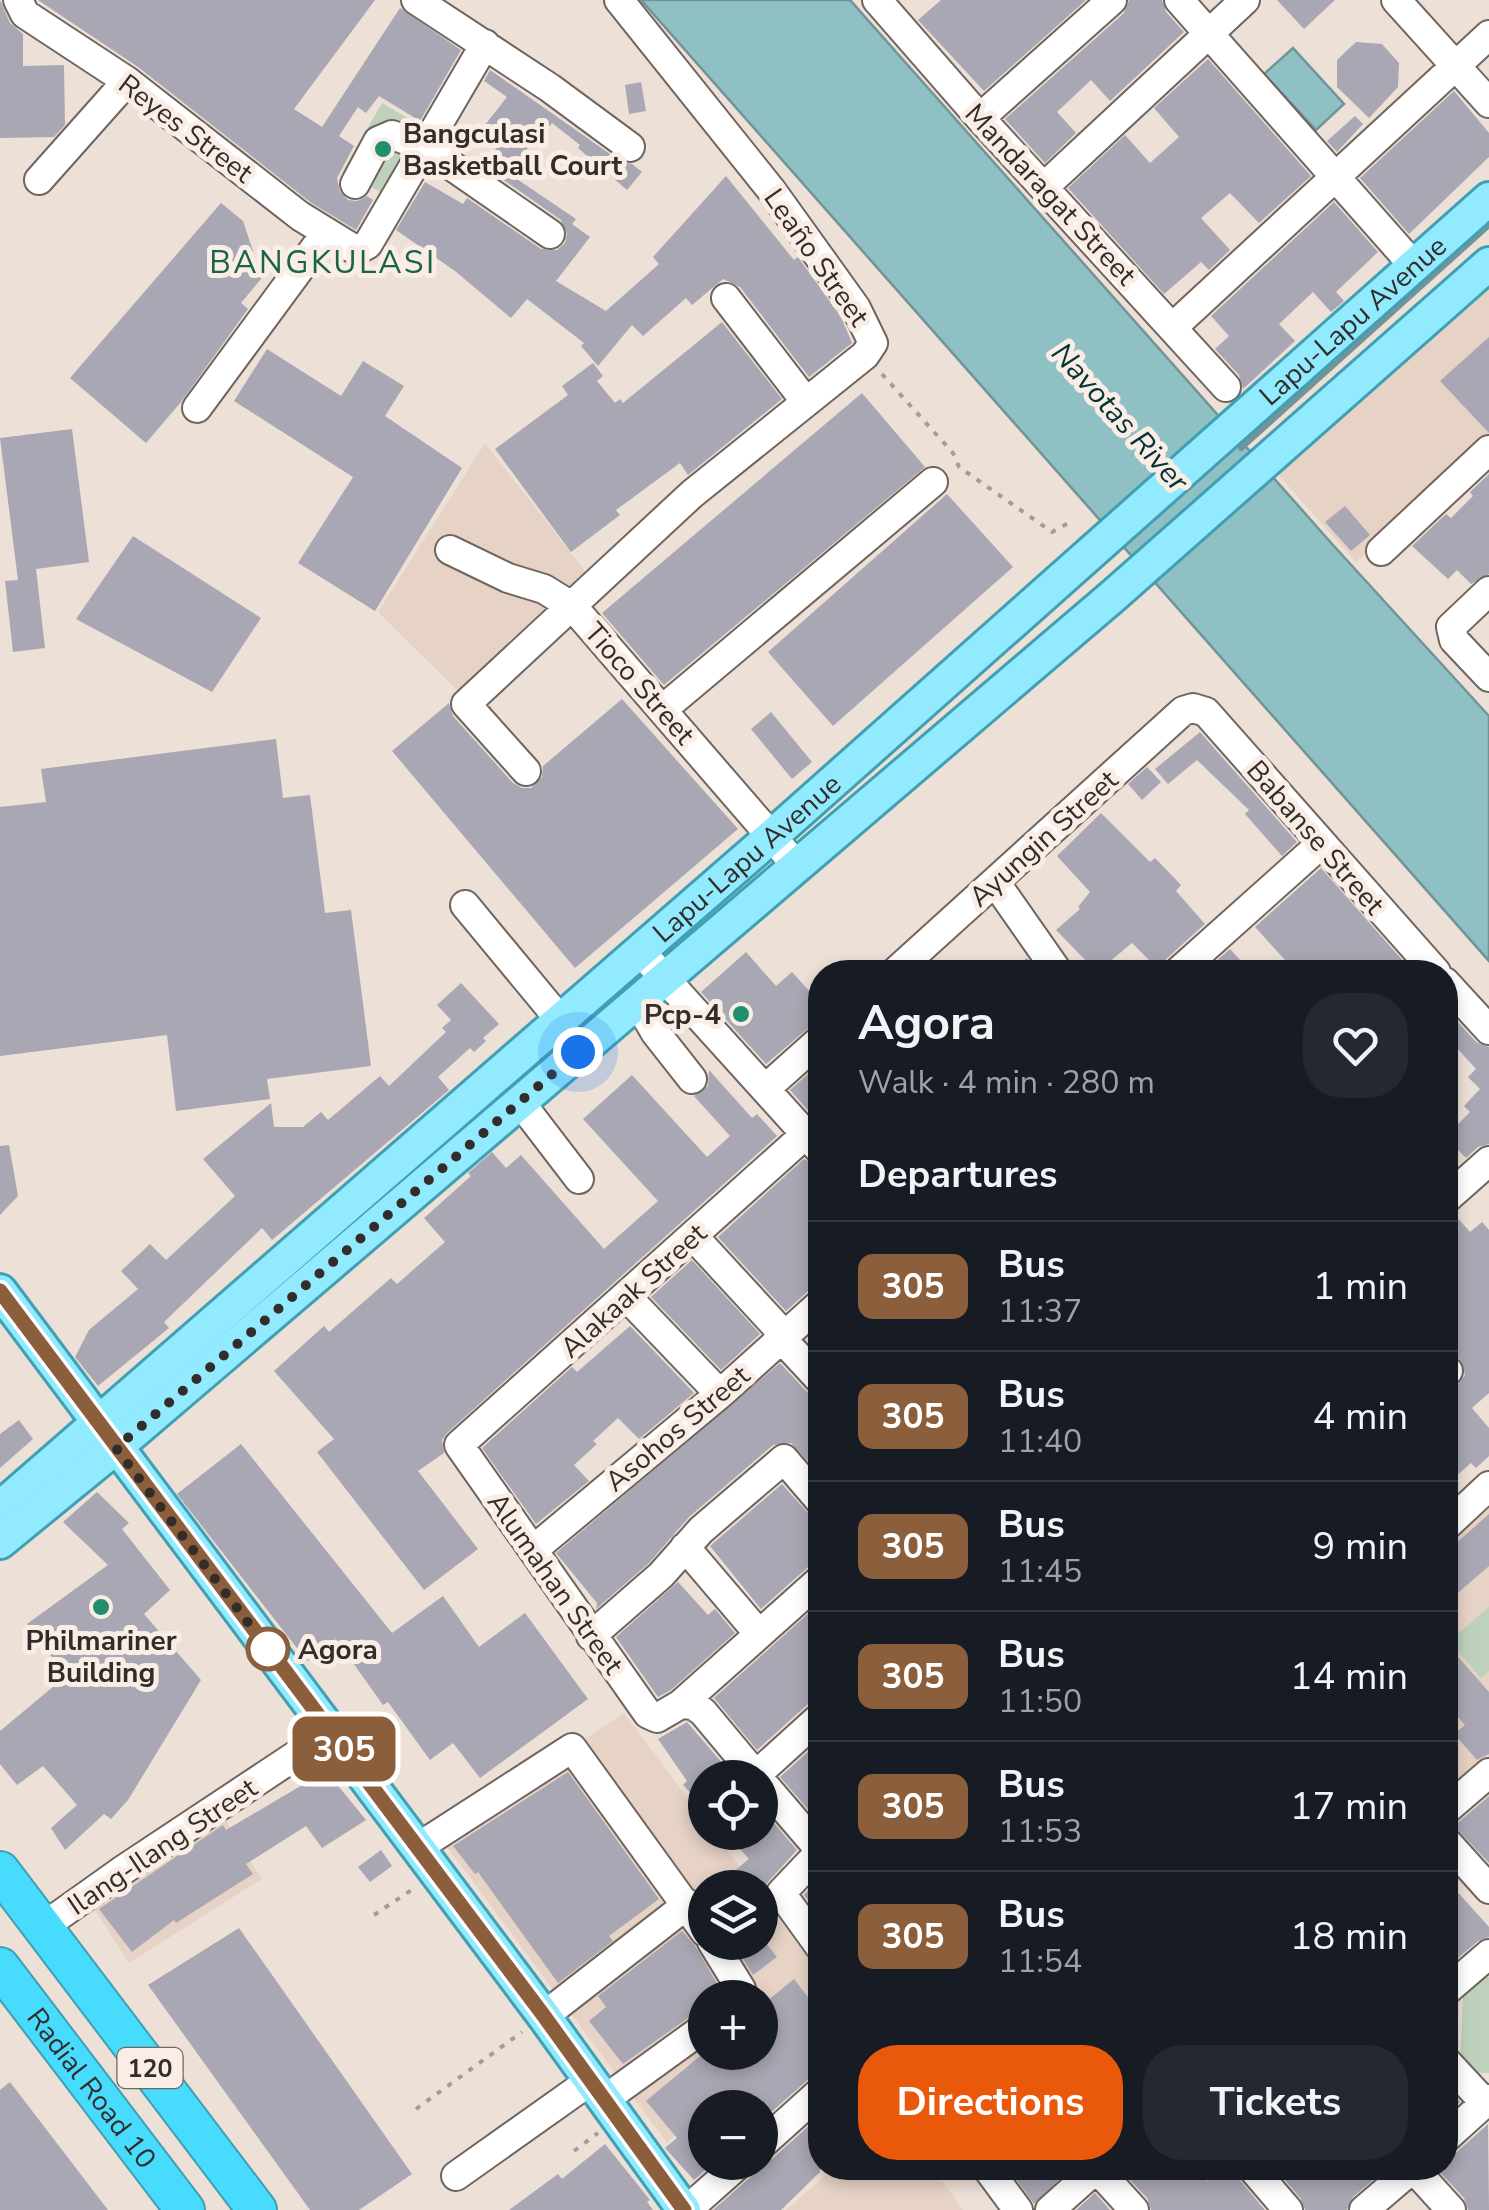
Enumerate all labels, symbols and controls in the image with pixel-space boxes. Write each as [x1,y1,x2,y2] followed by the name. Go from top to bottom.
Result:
[110,66,261,192] street label: Reyes Street
[956,96,1145,294] street label: Mandaragat Street
[403,115,623,185] place label: Bangculasi Basketball Court
[372,138,394,160] marker: Bangculasi Basketball Court
[755,181,878,334] street label: Leaño Street
[1251,228,1455,414] street label: Lapu-Lapu Avenue
[209,241,437,284] district label: BANGKULASI
[1042,334,1198,502] water label: Navotas River
[575,614,703,753] street label: Tioco Street
[1238,752,1393,923] street label: Babanse Street
[961,762,1126,916] street label: Ayungin Street
[645,766,849,951] street label: Lapu-Lapu Avenue
[858,990,995,1056] text: Agora
[1303,993,1408,1098] button: heart
[644,996,721,1034] place label: Pcp-4
[730,1003,752,1025] marker: Pcp-4
[553,1027,603,1077] your location
[858,1061,1155,1104] text: Walk · 4 min · 280 m
[858,1149,1057,1200] text: Departures
[552,1215,715,1367] street label: Alakaak Street
[998,1239,1065,1290] text: Bus
[1313,1261,1408,1312] text: 1 min
[881,1263,945,1310] text: 305
[998,1290,1082,1333] text: 11:37
[597,1357,758,1500] street label: Asohos Street
[998,1369,1065,1420] text: Bus
[1313,1391,1408,1442] text: 4 min
[881,1393,945,1440] text: 305
[998,1420,1082,1463] text: 11:40
[478,1485,632,1682] street label: Alumahan Street
[998,1499,1065,1550] text: Bus
[1313,1521,1408,1572] text: 9 min
[881,1523,945,1570] text: 305
[998,1550,1082,1593] text: 11:45
[90,1596,112,1618] marker: Philmariner Building
[25,1622,177,1692] place label: Philmariner Building
[247,1628,289,1670] marker: Agora
[998,1629,1065,1680] text: Bus
[298,1631,378,1669] place label: Agora
[1290,1651,1408,1702] text: 14 min
[881,1653,945,1700] text: 305
[998,1680,1082,1723] text: 11:50
[286,1716,402,1782] line badge: 305
[312,1726,376,1773] text: 305
[998,1759,1065,1810] text: Bus
[688,1760,778,2180] map controls
[688,1760,778,1850] button: locate
[60,1769,265,1924] street label: Ilang-Ilang Street
[1290,1781,1408,1832] text: 17 min
[881,1783,945,1830] text: 305
[998,1810,1082,1853] text: 11:53
[688,1870,778,1960] button: layers
[998,1889,1065,1940] text: Bus
[1290,1911,1408,1962] text: 18 min
[881,1913,945,1960] text: 305
[998,1940,1082,1983] text: 11:54
[688,1980,778,2070] button: +
[18,2000,165,2177] street label: Radial Road 10
[858,2045,1123,2160] button: Directions
[1143,2045,1408,2160] button: Tickets
[118,2048,182,2088] road number: 120
[688,2090,778,2180] button: −

